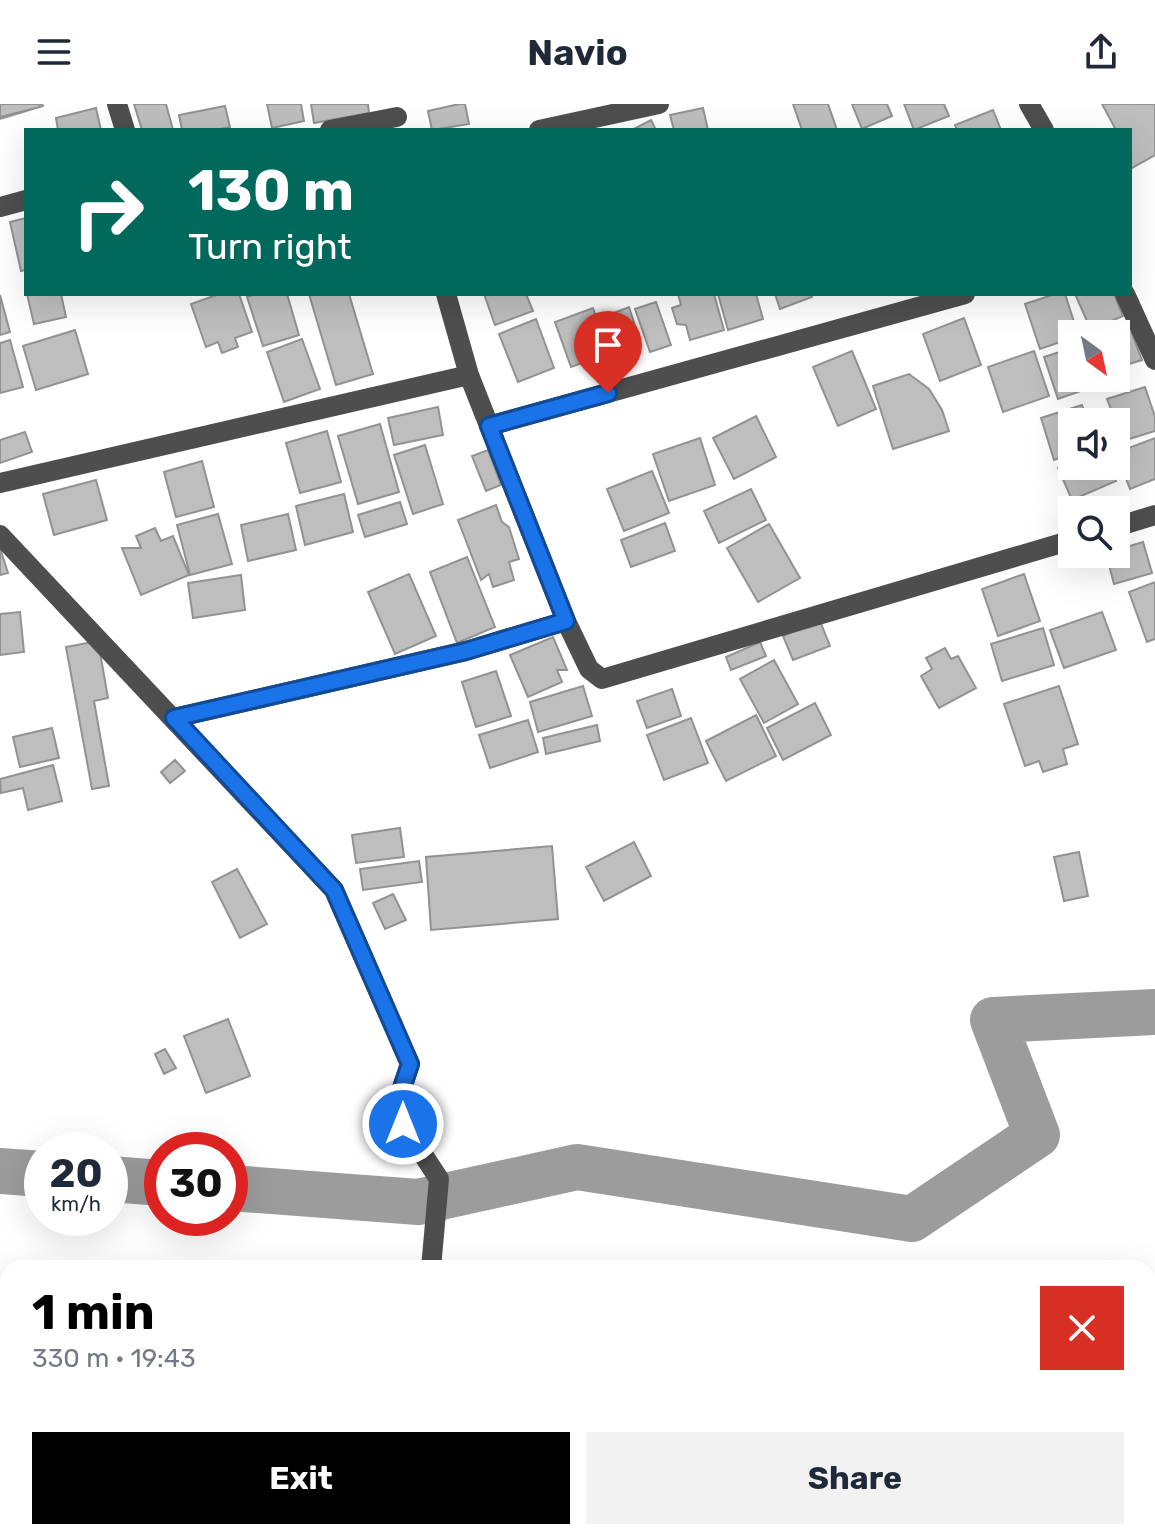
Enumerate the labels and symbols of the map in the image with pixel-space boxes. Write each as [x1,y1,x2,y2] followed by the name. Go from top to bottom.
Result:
[574,311,642,393] pin
[1058,320,1130,392] north arrow
[361,1082,445,1166] position arrow
[144,1132,248,1236] speed limit sign: 30

